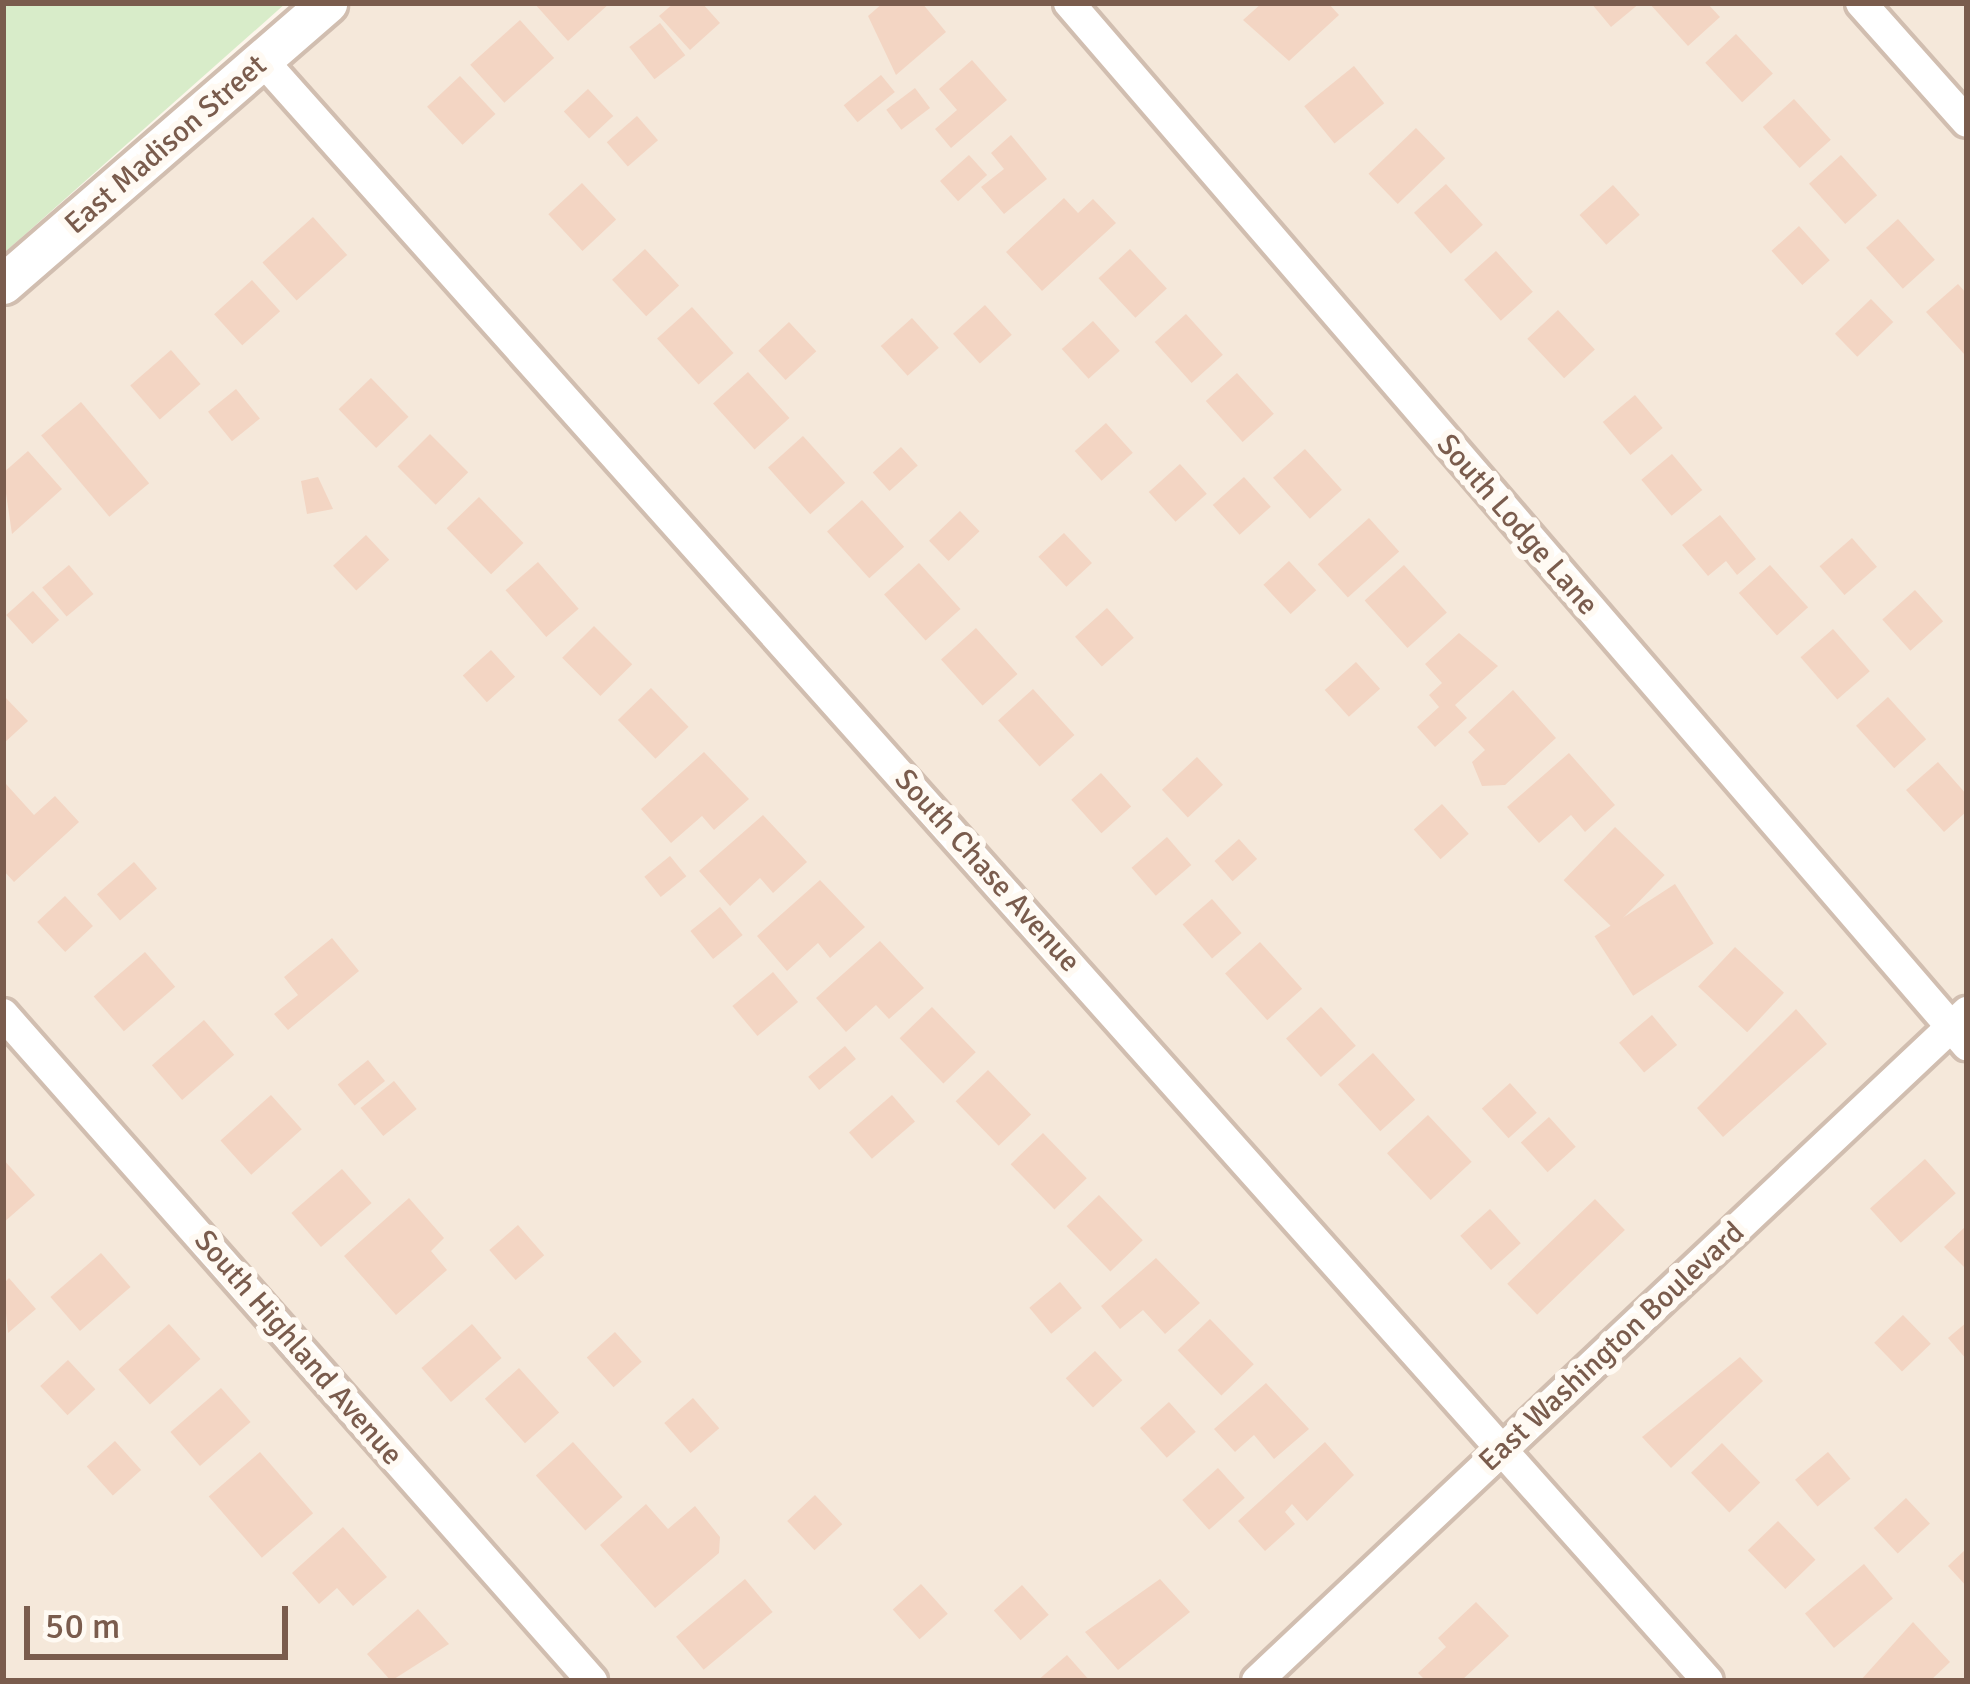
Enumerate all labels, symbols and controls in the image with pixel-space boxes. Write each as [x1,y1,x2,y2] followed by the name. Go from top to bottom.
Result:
[58,48,274,242] street label: East Madison Street
[1429,427,1605,623] street label: South Lodge Lane
[887,762,1087,980] street label: South Chase Avenue
[1472,1215,1752,1479] street label: East Washington Boulevard
[186,1223,410,1473] street label: South Highland Avenue
[30,1582,294,1656] scale bar
[45,1604,121,1649] text: 50 m

